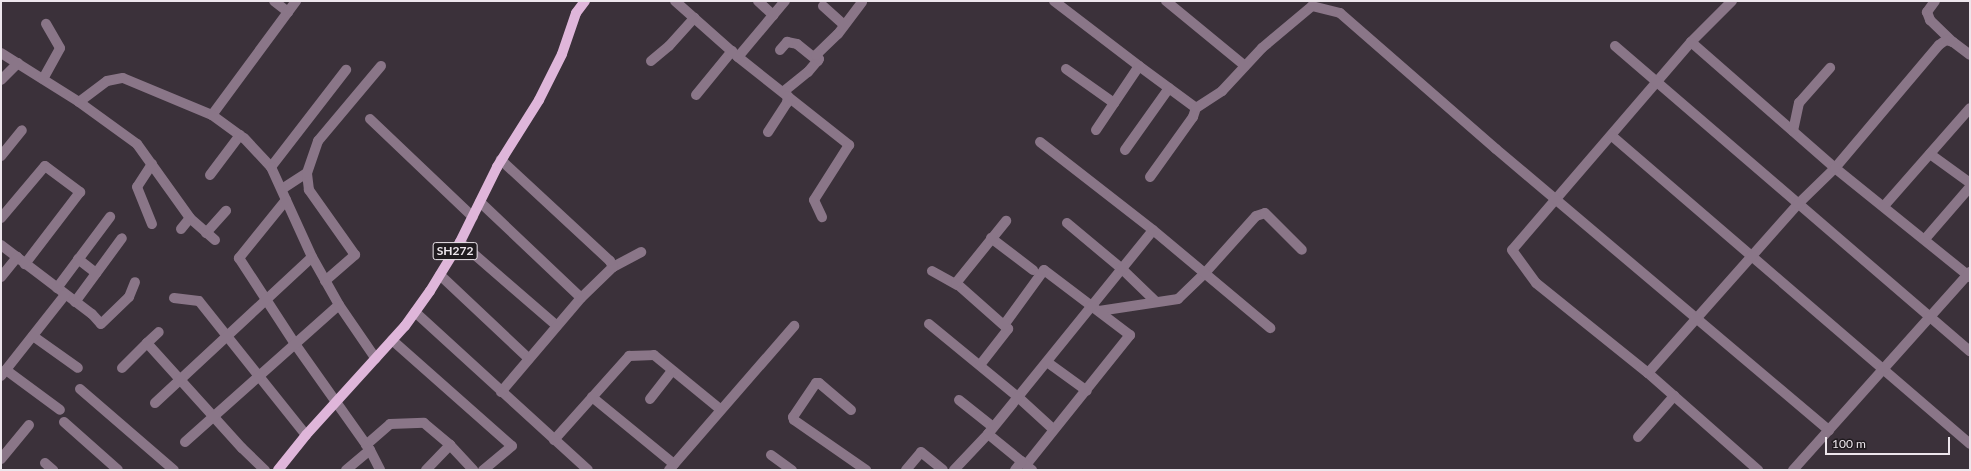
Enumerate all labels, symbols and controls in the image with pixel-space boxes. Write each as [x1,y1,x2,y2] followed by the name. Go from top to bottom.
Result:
[432,241,478,261] road number: SH272
[1827,429,1952,455] scale bar
[1832,436,1866,451] text: 100 m

